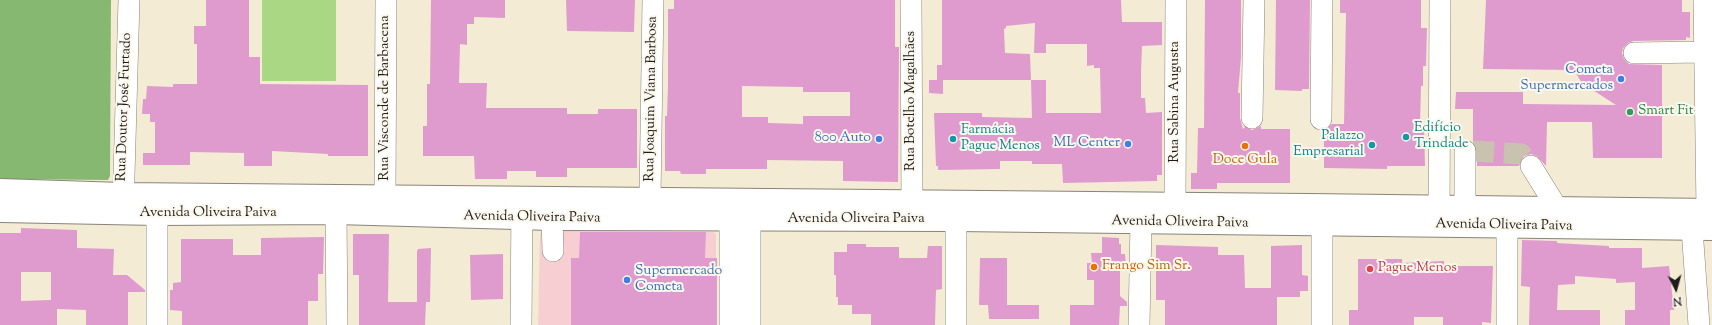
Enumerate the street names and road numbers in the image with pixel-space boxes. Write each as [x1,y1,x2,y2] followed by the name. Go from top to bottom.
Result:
[378,15,394,181] street label: Rua Visconde de Barbacena
[642,16,662,182] street label: Rua Joaquim Viana Barbosa
[904,31,920,171] street label: Rua Botelho Magalhães
[114,32,136,182] street label: Rua Doutor José Furtado
[1168,41,1184,163] street label: Rua Sabina Augusta
[139,206,277,222] street label: Avenida Oliveira Paiva
[463,208,601,228] street label: Avenida Oliveira Paiva
[787,212,925,228] street label: Avenida Oliveira Paiva
[1111,213,1249,233] street label: Avenida Oliveira Paiva
[1435,216,1573,236] street label: Avenida Oliveira Paiva

